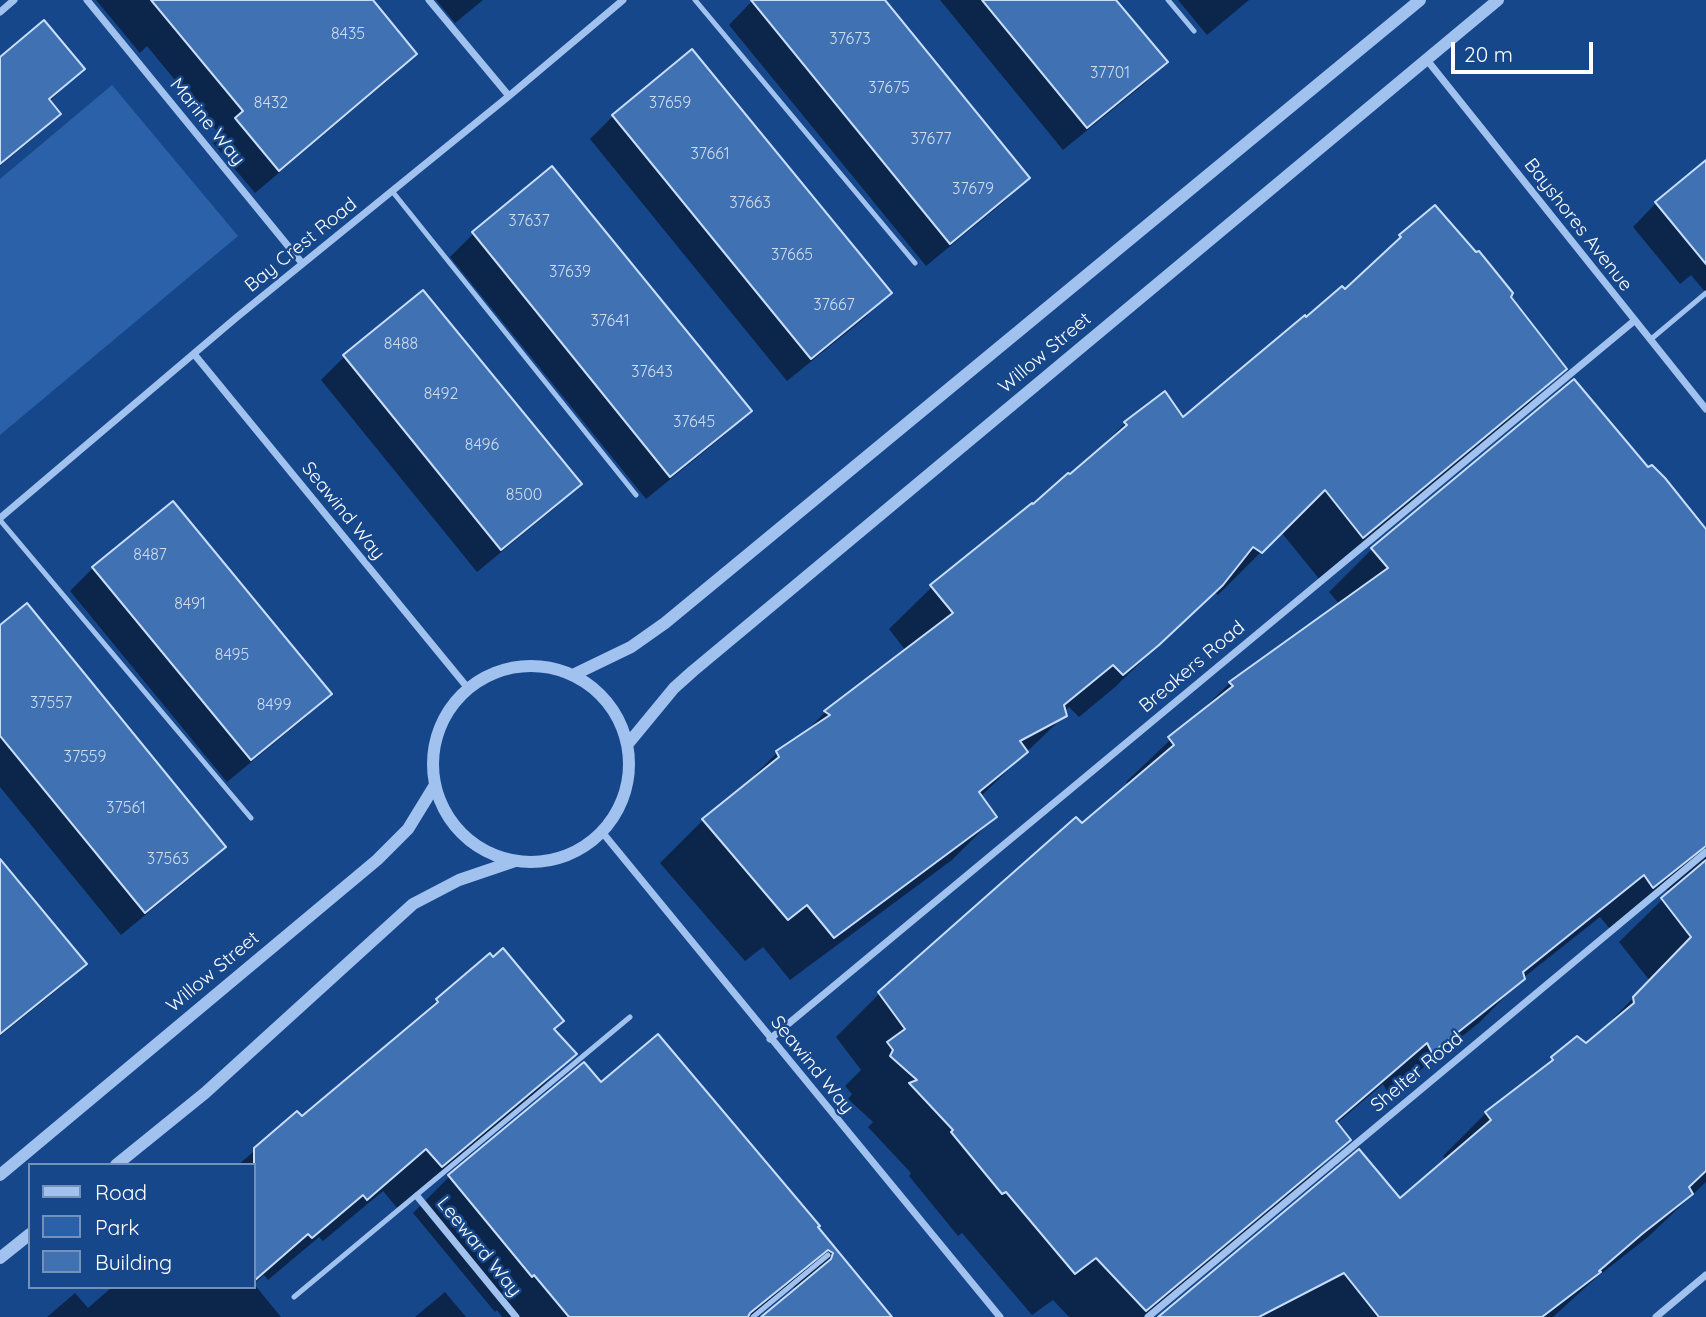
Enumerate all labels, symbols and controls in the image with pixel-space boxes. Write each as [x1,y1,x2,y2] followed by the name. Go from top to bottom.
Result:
[331,24,365,44] house number: 8435
[1454,28,1596,72] scale bar
[829,29,871,49] house number: 37673
[1464,41,1513,67] text: 20 m
[1090,63,1130,83] house number: 37701
[165,74,249,170] street label: Marine Way
[868,78,910,98] house number: 37675
[254,93,288,113] house number: 8432
[649,93,691,113] house number: 37659
[910,129,952,149] house number: 37677
[690,144,730,164] house number: 37661
[1519,154,1637,296] street label: Bayshores Avenue
[952,179,994,199] house number: 37679
[240,193,362,297] street label: Bay Crest Road
[729,193,771,213] house number: 37663
[508,211,550,231] house number: 37637
[771,245,813,265] house number: 37665
[549,262,591,282] house number: 37639
[813,295,855,315] house number: 37667
[994,308,1096,398] street label: Willow Street
[590,311,630,331] house number: 37641
[384,334,418,354] house number: 8488
[631,362,673,382] house number: 37643
[424,384,458,404] house number: 8492
[673,412,715,432] house number: 37645
[465,435,499,455] house number: 8496
[297,457,389,565] street label: Seawind Way
[506,485,542,505] house number: 8500
[133,545,167,565] house number: 8487
[174,594,206,614] house number: 8491
[1135,616,1249,718] street label: Breakers Road
[215,645,249,665] house number: 8495
[30,693,72,713] house number: 37557
[257,695,291,715] house number: 8499
[64,747,106,767] house number: 37559
[106,798,146,818] house number: 37561
[147,849,189,869] house number: 37563
[162,927,264,1017] street label: Willow Street
[766,1011,858,1119] street label: Seawind Way
[1366,1027,1468,1117] street label: Shelter Road
[28,1163,256,1289] legend
[95,1179,147,1205] text: Road
[432,1193,526,1301] street label: Leeward Way
[95,1214,139,1240] text: Park
[95,1249,172,1275] text: Building

